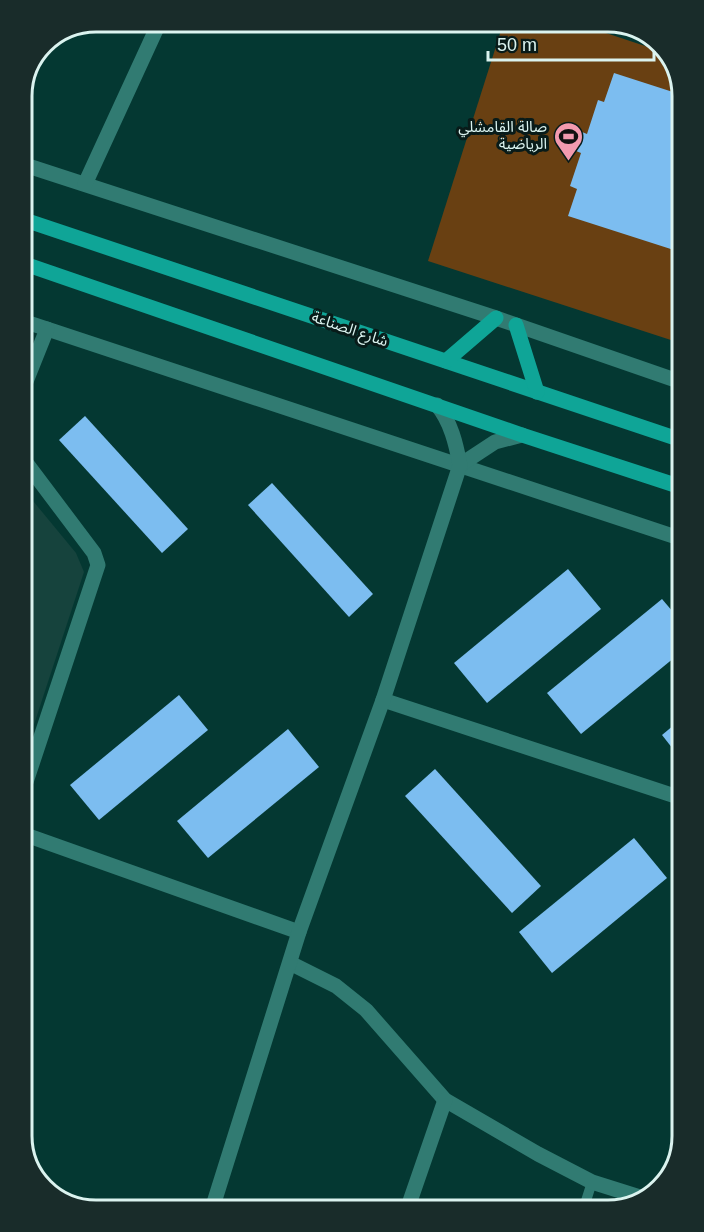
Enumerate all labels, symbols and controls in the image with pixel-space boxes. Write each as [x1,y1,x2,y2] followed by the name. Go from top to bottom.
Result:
[488,24,654,62] scale bar
[497,35,537,55] text: 50 m
[458,118,547,153] place label: صالة القامشلي الرياضية
[552,120,584,162] sports icon: صالة القامشلي الرياضية
[309,308,391,353] street label: شارع الصناعة

